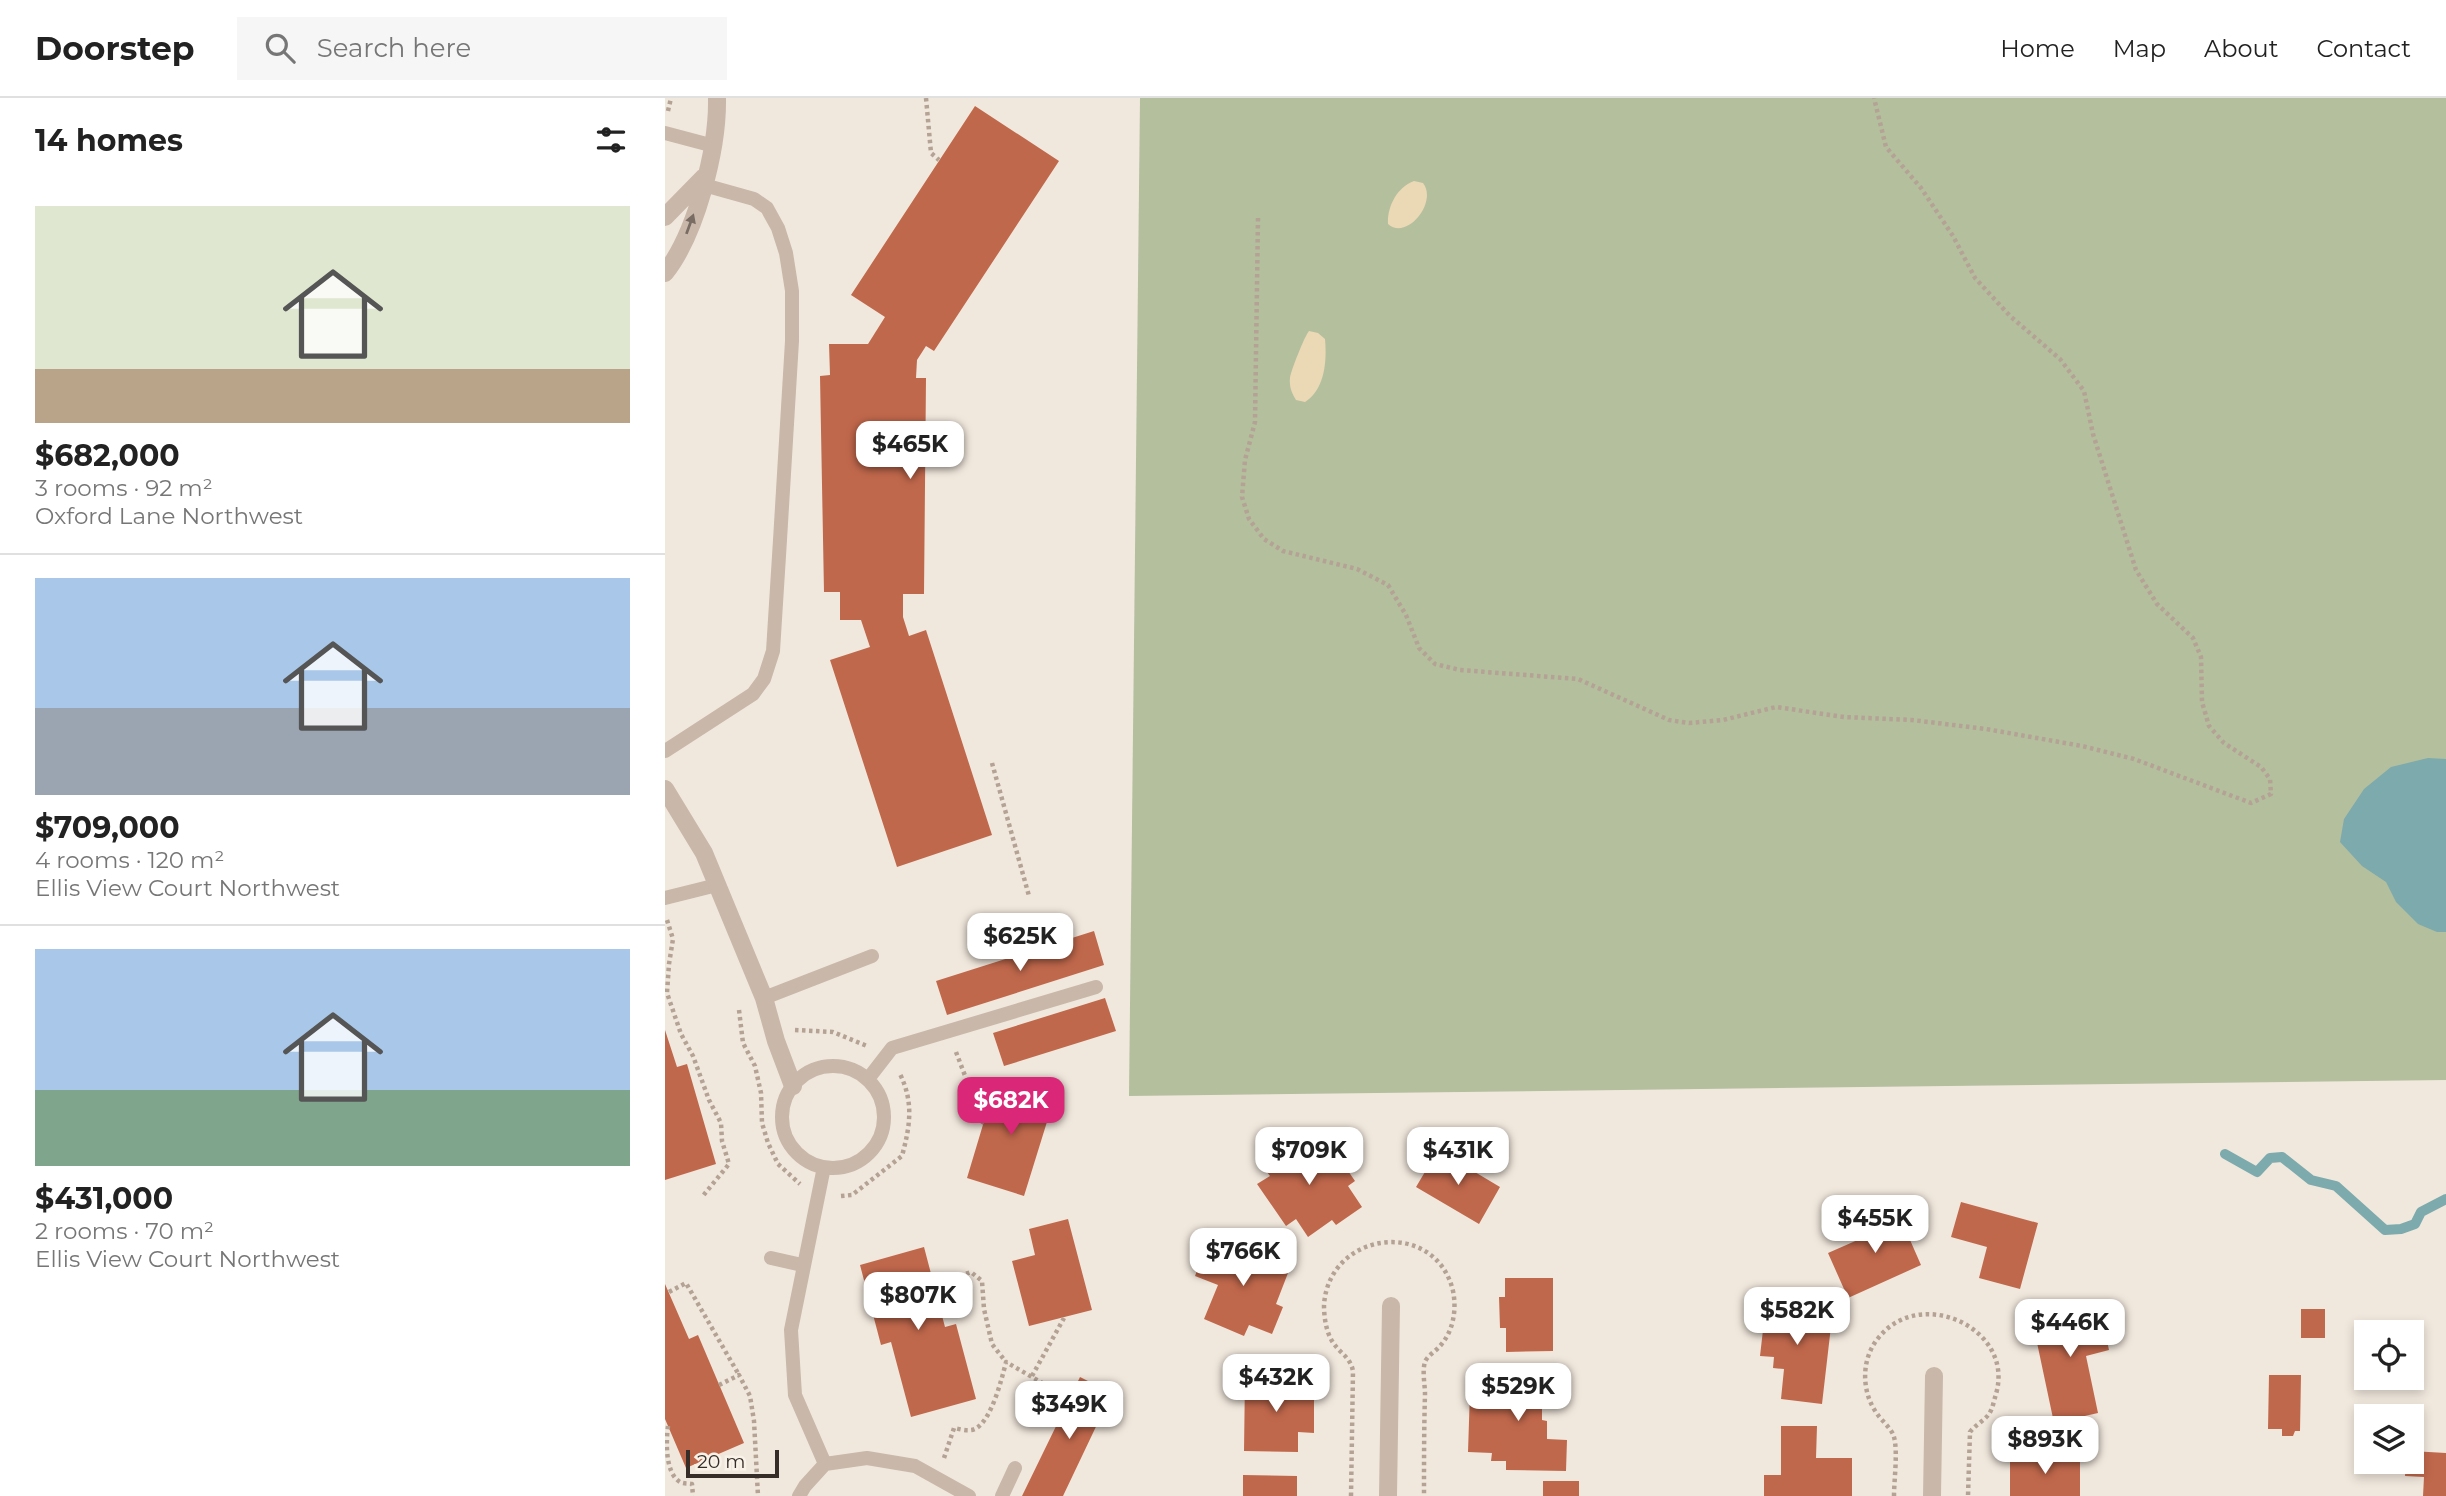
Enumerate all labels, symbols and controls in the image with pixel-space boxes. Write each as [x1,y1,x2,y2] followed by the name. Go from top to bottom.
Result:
[237,17,727,80] search box
[35,28,195,68] text: Doorstep
[261,29,299,67] icon: search
[317,32,471,64] text: Search here
[2000,34,2075,63] text: Home
[2113,34,2166,63] text: Map
[2204,34,2278,63] text: About
[2316,34,2411,63] text: Contact
[592,121,630,159] icon: filters
[35,122,183,159] text: 14 homes
[685,214,696,235] one-way arrow
[270,251,396,377] icon: home
[861,422,959,481] pin: $465K
[872,430,948,458] text: $465K
[35,437,180,474] text: $682,000
[35,474,213,502] text: 3 rooms · 92 m²
[35,502,303,530] text: Oxford Lane Northwest
[270,623,396,749] icon: home
[35,809,180,846] text: $709,000
[35,846,224,874] text: 4 rooms · 120 m²
[35,874,340,902] text: Ellis View Court Northwest
[971,914,1069,973] pin: $625K
[983,922,1057,950] text: $625K
[270,994,396,1120] icon: home
[962,1077,1060,1137] pin: $682K
[973,1086,1049,1114] text: $682K
[1260,1128,1358,1187] pin: $709K
[1409,1128,1507,1187] pin: $431K
[1271,1136,1347,1164] text: $709K
[1423,1136,1493,1164] text: $431K
[35,1180,173,1217] text: $431,000
[1826,1196,1924,1255] pin: $455K
[1837,1204,1913,1232] text: $455K
[35,1217,214,1245] text: 2 rooms · 70 m²
[1194,1228,1292,1288] pin: $766K
[1206,1237,1280,1265] text: $766K
[35,1245,340,1273] text: Ellis View Court Northwest
[869,1272,967,1332] pin: $807K
[880,1281,956,1309] text: $807K
[1748,1288,1846,1347] pin: $582K
[1760,1296,1834,1324] text: $582K
[2021,1300,2119,1359] pin: $446K
[2031,1308,2109,1336] text: $446K
[2354,1320,2424,1474] map controls
[2354,1320,2424,1390] button: locate
[1227,1354,1325,1414] pin: $432K
[1239,1363,1313,1391] text: $432K
[1469,1364,1567,1423] pin: $529K
[1481,1372,1555,1400] text: $529K
[1020,1382,1118,1441] pin: $349K
[1031,1390,1107,1418] text: $349K
[2354,1404,2424,1474] button: layers
[1996,1416,2094,1476] pin: $893K
[2008,1425,2082,1453] text: $893K
[686,1447,779,1479] scale bar
[697,1450,745,1473] text: 20 m

